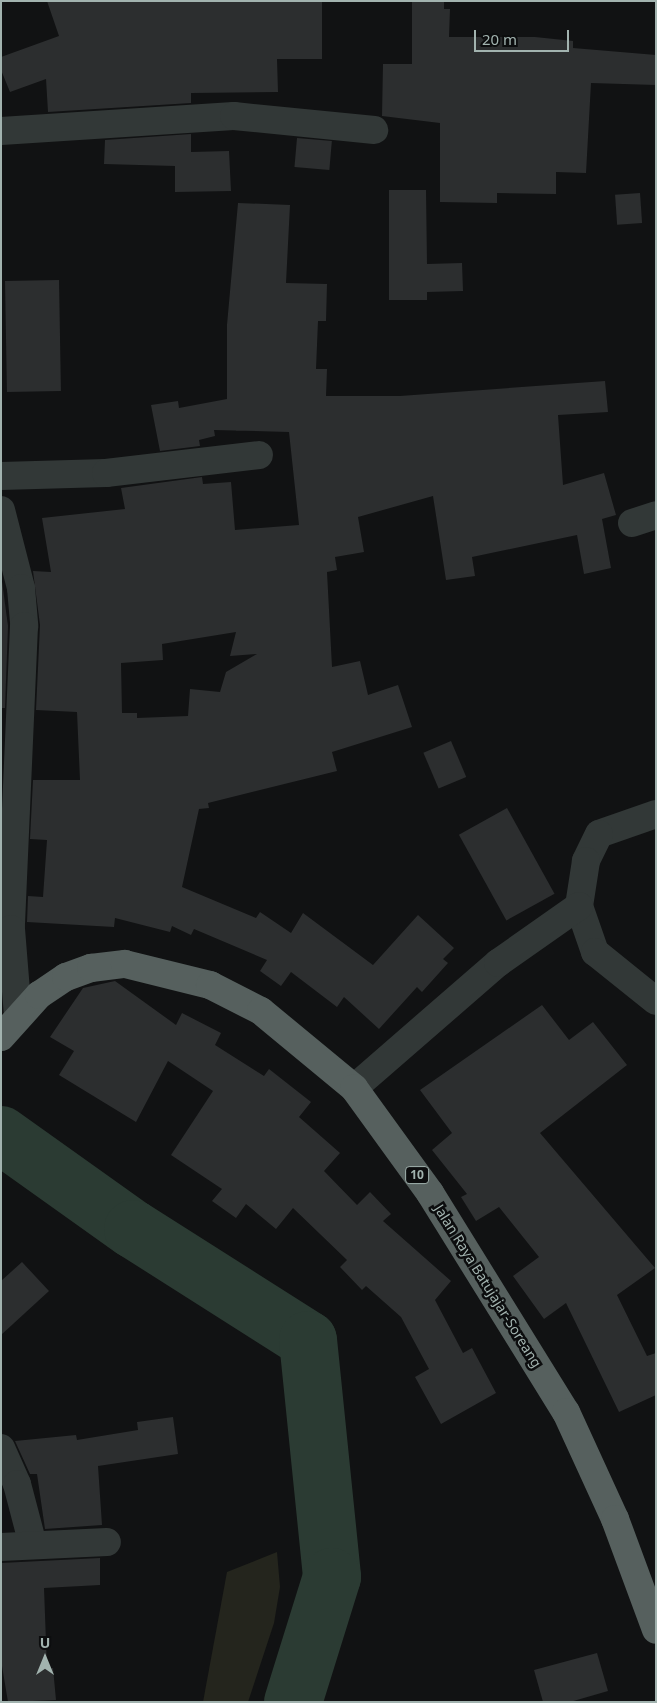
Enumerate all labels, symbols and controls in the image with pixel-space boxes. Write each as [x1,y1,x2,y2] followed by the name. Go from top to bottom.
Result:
[477,20,572,52] scale bar
[482,29,517,49] text: 20 m
[404,1166,430,1184] road number: 10
[431,1201,545,1371] street label: Jalan Raya Batujajar-Soreang
[20,1633,70,1683] north arrow
[40,1633,50,1652] text: U

